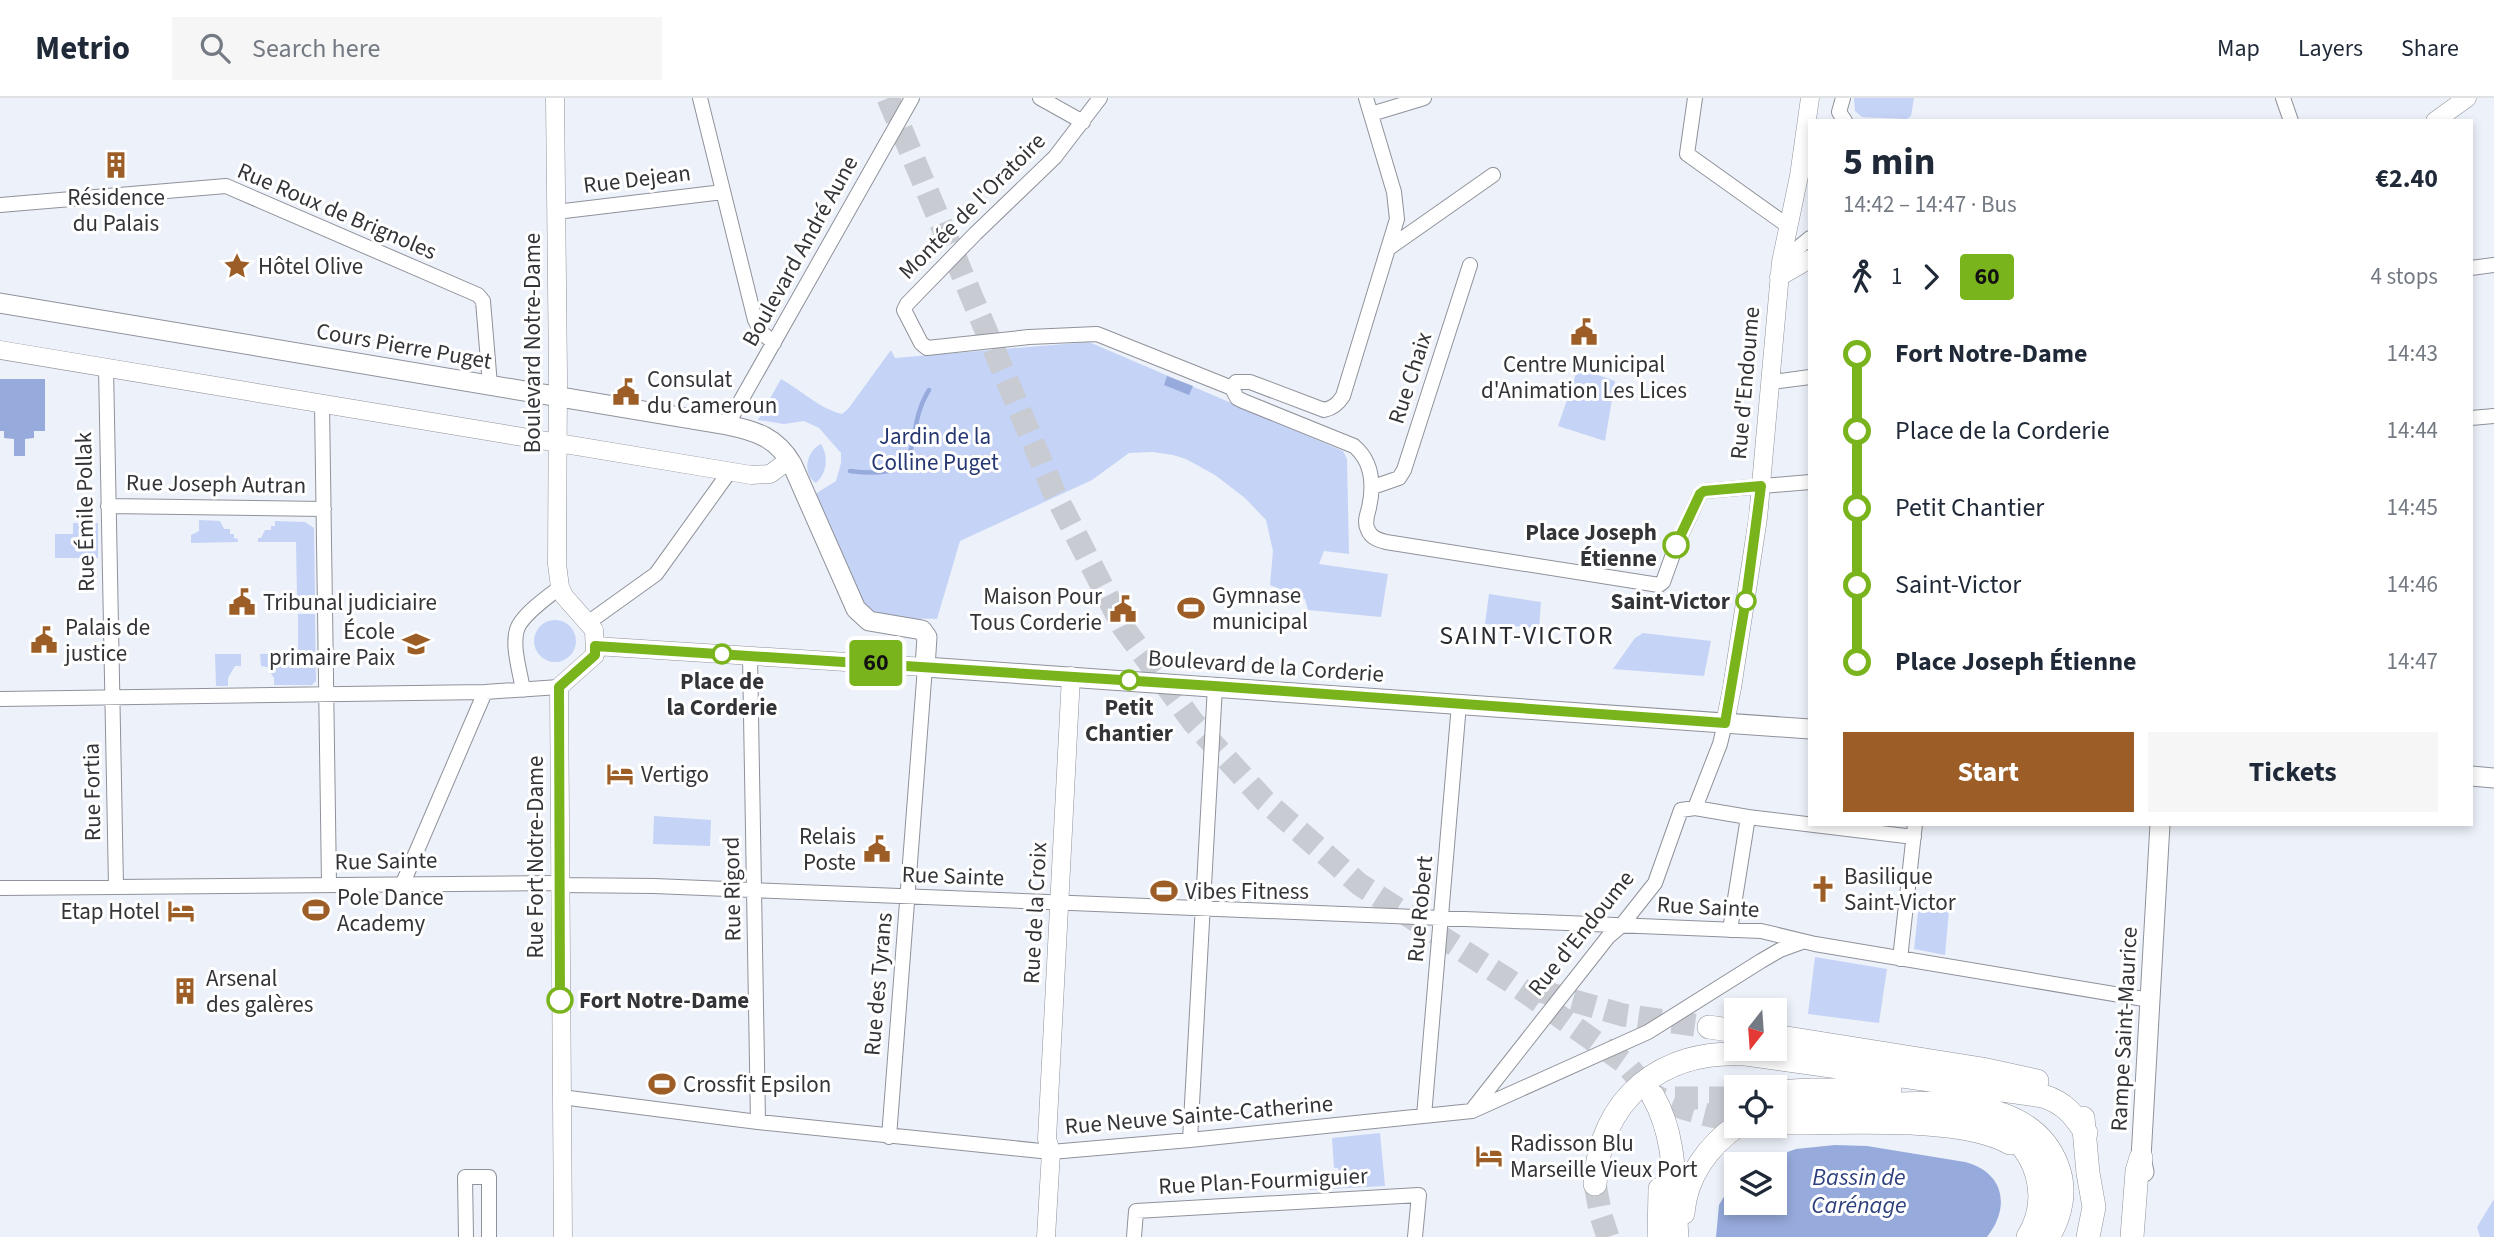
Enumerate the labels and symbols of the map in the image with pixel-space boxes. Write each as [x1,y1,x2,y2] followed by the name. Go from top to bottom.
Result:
[891,125,1053,287] street label: Montée de l'Oratoire
[101,150,131,180] building icon: Résidence du Palais
[734,150,866,352] street label: Boulevard André Aune
[232,154,442,268] street label: Rue Roux de Brignoles
[581,156,693,202] street label: Rue Dejean
[67,181,165,240] place label: Résidence du Palais
[516,233,549,453] street label: Boulevard Notre-Dame
[258,250,363,283] place label: Hôtel Olive
[222,251,252,281] place icon: Hôtel Olive
[1722,305,1768,461] street label: Rue d'Endoume
[314,314,495,378] street label: Cours Pierre Puget
[1569,317,1599,347] public building icon: Centre Municipal d'Animation Les Lices
[1380,328,1440,428] street label: Rue Chaix
[1481,348,1687,407] place label: Centre Municipal d'Animation Les Lices
[647,363,777,422] place label: Consulat du Cameroun
[611,377,641,407] public building icon: Consulat du Cameroun
[871,420,999,479] park label: Jardin de la Colline Puget
[67,431,103,592] street label: Rue Émile Pollak
[126,466,306,502] street label: Rue Joseph Autran
[1525,516,1657,575] place label: Place Joseph Étienne
[1663,532,1689,558] marker: Place Joseph Étienne
[1212,579,1308,638] place label: Gymnase municipal
[969,580,1103,639] place label: Maison Pour Tous Corderie
[1610,585,1731,618] place label: Saint-Victor
[263,586,437,619] place label: Tribunal judiciaire
[227,587,257,617] public building icon: Tribunal judiciaire
[1736,591,1756,611] marker: Saint-Victor
[1176,593,1206,623] sports icon: Gymnase municipal
[1108,594,1138,624] public building icon: Maison Pour Tous Corderie
[64,611,150,670] place label: Palais de justice
[269,615,395,674] place label: École primaire Paix
[1439,617,1615,654] district label: SAINT-VICTOR
[29,625,59,655] public building icon: Palais de justice
[401,629,431,659] school or university icon: École primaire Paix
[844,640,908,686] line badge: 60
[1147,641,1385,691] street label: Boulevard de la Corderie
[712,644,732,664] marker: Place de la Corderie
[667,665,778,724] place label: Place de la Corderie
[1119,670,1139,690] marker: Petit Chantier
[1085,691,1174,750] place label: Petit Chantier
[75,743,109,841] street label: Rue Fortia
[519,756,552,958] street label: Rue Fort Notre-Dame
[641,758,709,791] place label: Vertigo
[605,759,635,789] hotel icon: Vertigo
[799,820,856,879] place label: Relais Poste
[862,834,892,864] public building icon: Relais Poste
[715,836,749,942] street label: Rue Rigord
[1015,841,1055,985] street label: Rue de la Croix
[334,844,438,878] street label: Rue Sainte
[1399,854,1441,964] street label: Rue Robert
[901,858,1005,894] street label: Rue Sainte
[1844,860,1957,919] place label: Basilique Saint-Victor
[1520,863,1642,1003] street label: Rue d'Endoume
[1808,874,1838,904] church icon: Basilique Saint-Victor
[1185,875,1309,908] place label: Vibes Fitness
[1149,876,1179,906] sports icon: Vibes Fitness
[337,881,444,940] place label: Pole Dance Academy
[1656,888,1760,926] street label: Rue Sainte
[60,895,160,928] place label: Etap Hotel
[301,895,331,925] sports icon: Pole Dance Academy
[166,896,196,926] hotel icon: Etap Hotel
[855,911,901,1057] street label: Rue des Tyrans
[2102,926,2146,1132] street label: Rampe Saint-Maurice
[206,962,313,1021] place label: Arsenal des galères
[170,976,200,1006] building icon: Arsenal des galères
[579,984,749,1017] place label: Fort Notre-Dame
[547,987,573,1013] marker: Fort Notre-Dame
[1724,998,1787,1060] north arrow
[683,1068,831,1101] place label: Crossfit Epsilon
[647,1069,677,1099] sports icon: Crossfit Epsilon
[1063,1087,1335,1143] street label: Rue Neuve Sainte-Catherine
[1510,1127,1698,1186] place label: Radisson Blu Marseille Vieux Port
[1474,1141,1504,1171] hotel icon: Radisson Blu Marseille Vieux Port
[1157,1159,1370,1203] street label: Rue Plan-Fourmiguier
[1811,1160,1907,1223] water label: Bassin de Carénage

